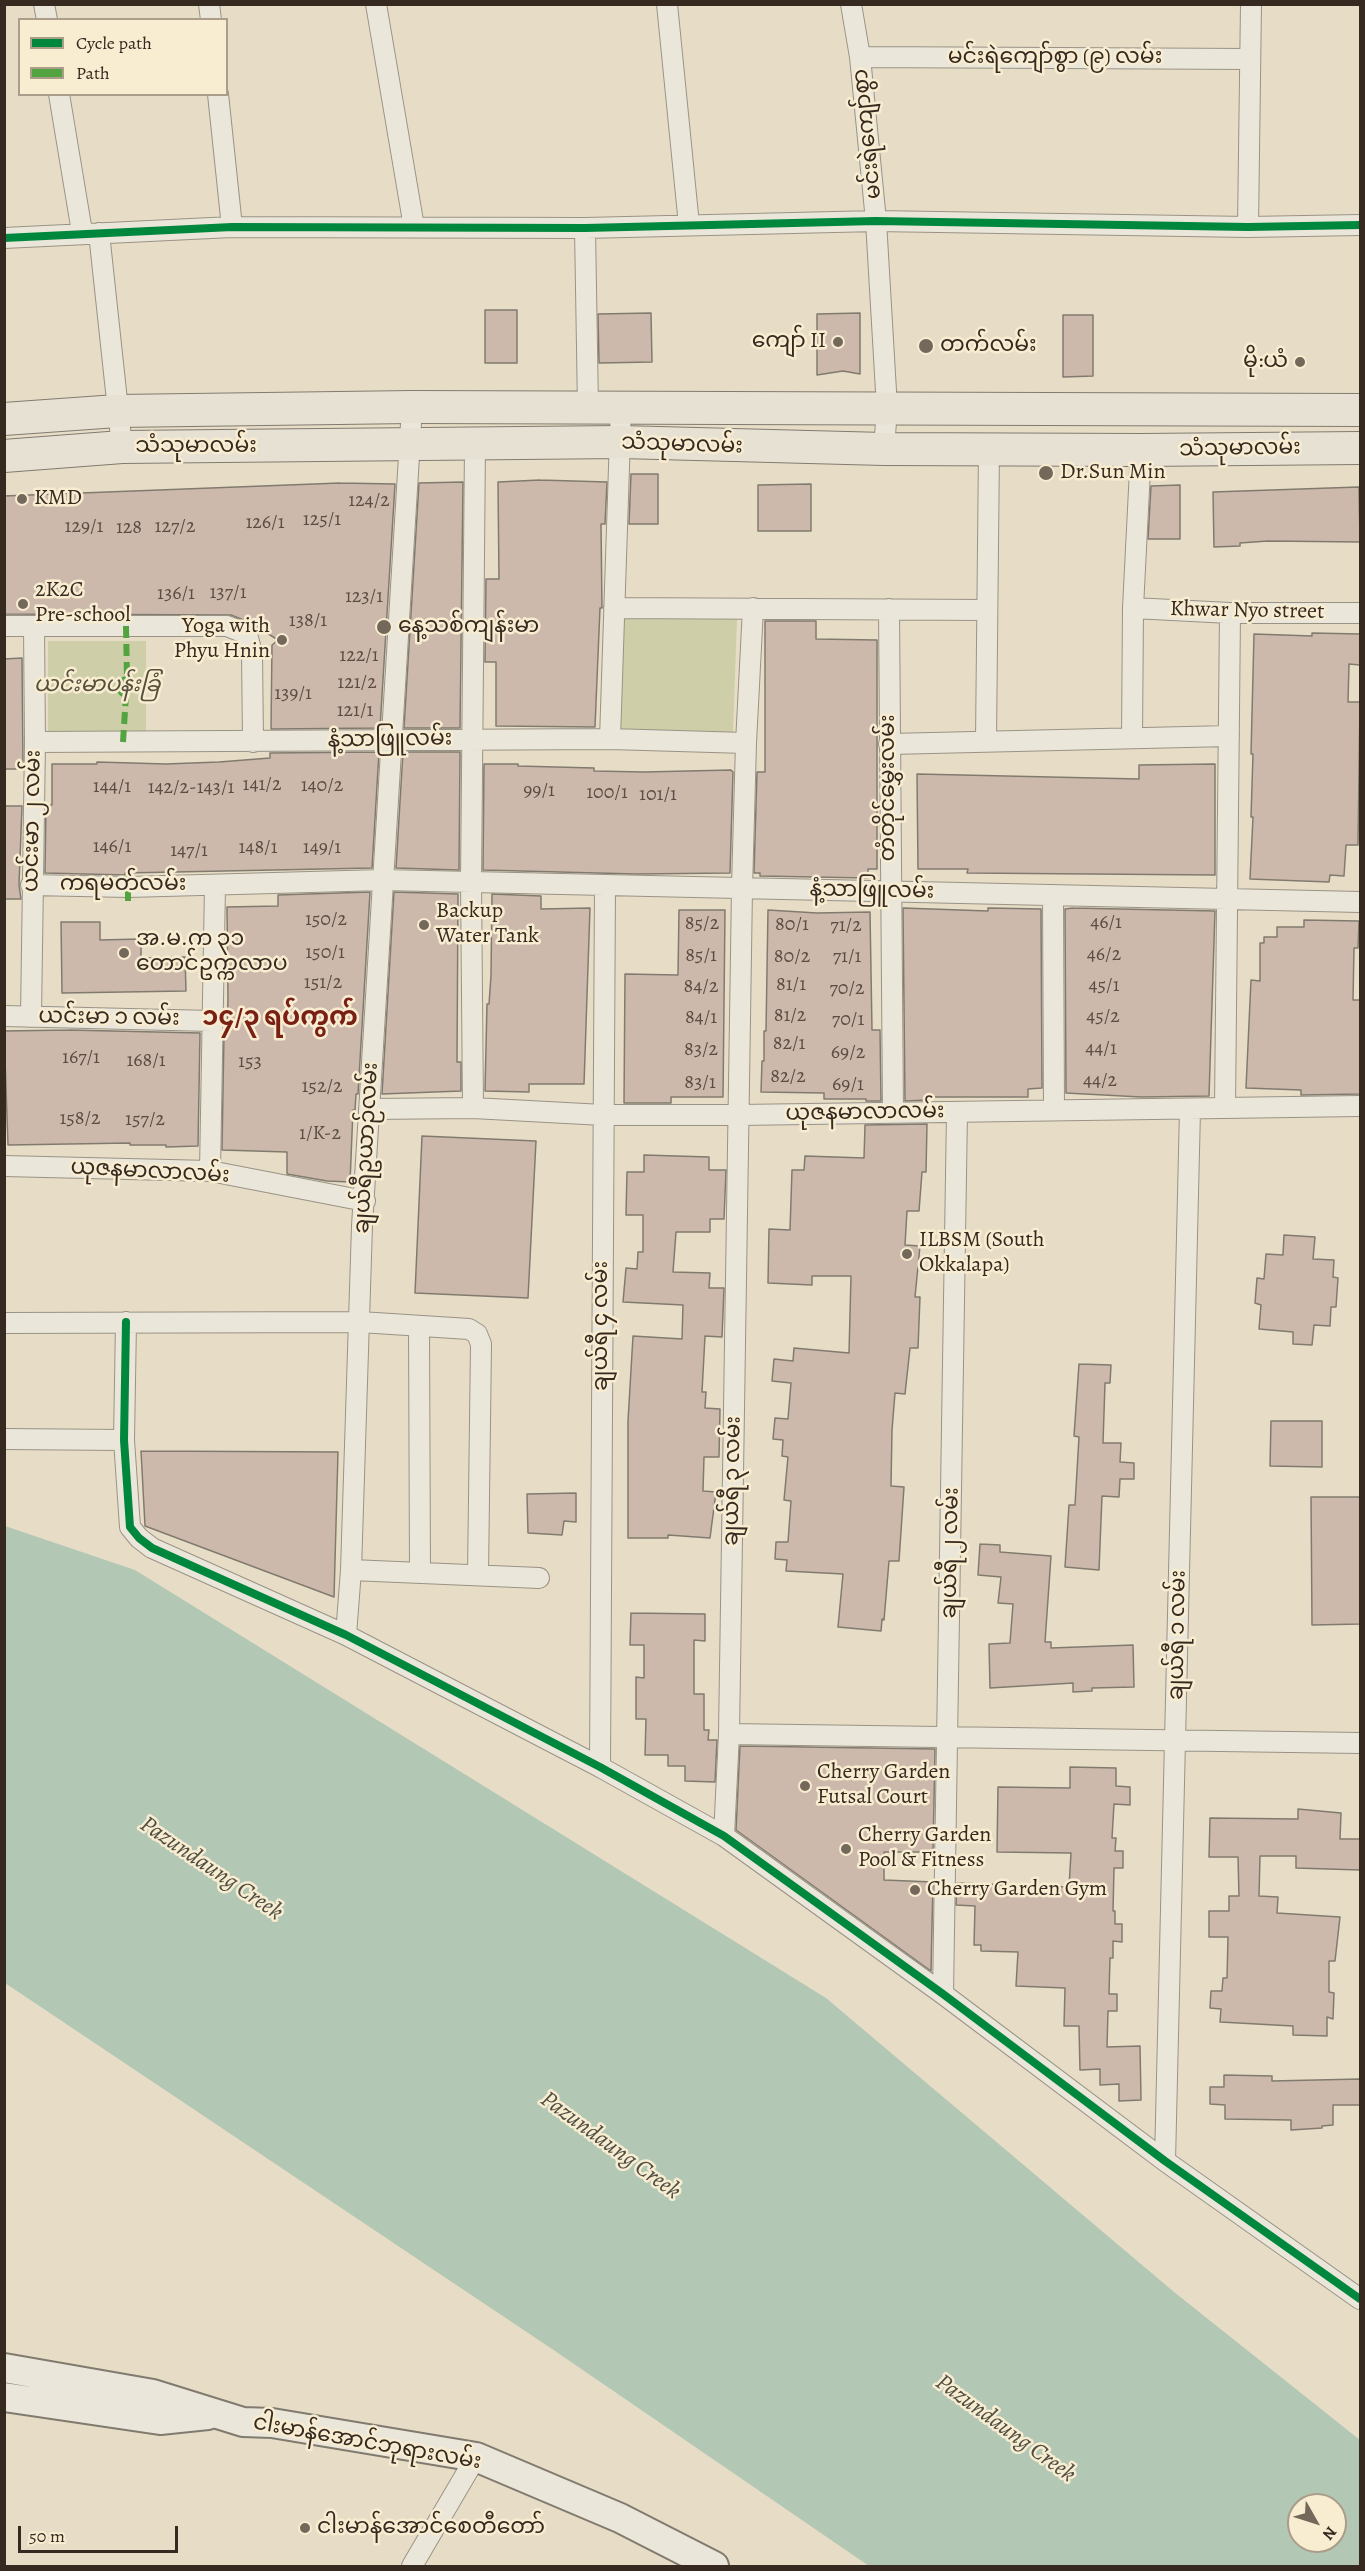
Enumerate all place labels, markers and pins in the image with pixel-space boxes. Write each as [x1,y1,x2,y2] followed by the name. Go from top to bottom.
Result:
[752,329,826,355] place label: ကျော် II
[940,333,1037,359] place label: တက်လမ်း
[831,335,845,349] marker: ကျော် II
[917,337,935,355] marker: တက်လမ်း
[1243,349,1288,375] place label: မို:ယံ
[1293,355,1307,369] marker: မို:ယံ
[1060,460,1165,486] place label: Dr.Sun Min
[1037,464,1055,482] marker: Dr.Sun Min
[34,486,82,512] place label: KMD
[15,492,29,506] marker: KMD
[35,578,131,630] place label: 2K2C Pre-school
[16,597,30,611] marker: 2K2C Pre-school
[174,614,270,666] place label: Yoga with Phyu Hnin
[398,614,539,640] place label: နေ့သစ်ကျန်းမာ
[375,618,393,636] marker: နေ့သစ်ကျန်းမာ
[275,633,289,647] marker: Yoga with Phyu Hnin
[436,899,539,950] place label: Backup Water Tank
[417,918,431,932] marker: Backup Water Tank
[136,927,288,978] place label: အ.မ.က ၃၁ တောင်ဥက္ကလာပ
[117,946,131,960] marker: အ.မ.က ၃၁ တောင်ဥက္ကလာပ
[919,1228,1045,1280] place label: ILBSM (South Okkalapa)
[900,1247,914,1261] marker: ILBSM (South Okkalapa)
[817,1760,950,1812] place label: Cherry Garden Futsal Court
[798,1779,812,1793] marker: Cherry Garden Futsal Court
[858,1823,991,1874] place label: Cherry Garden Pool & Fitness
[839,1842,853,1856] marker: Cherry Garden Pool & Fitness
[927,1877,1107,1903] place label: Cherry Garden Gym
[908,1883,922,1897] marker: Cherry Garden Gym
[317,2515,545,2541] place label: ငါးမာန်အောင်စေတီတော်
[298,2521,312,2535] marker: ငါးမာန်အောင်စေတီတော်

